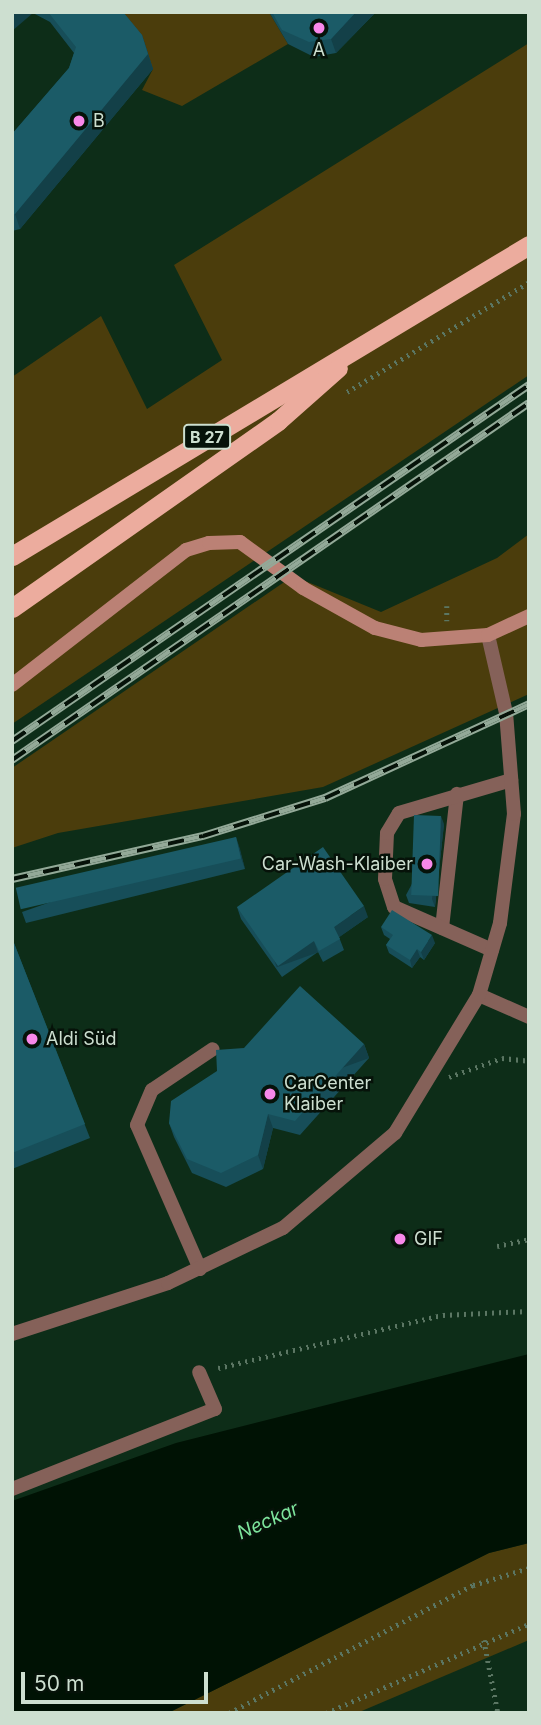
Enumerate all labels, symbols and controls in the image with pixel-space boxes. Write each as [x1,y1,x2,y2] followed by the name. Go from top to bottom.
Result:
[311,20,327,36] marker: A
[313,39,325,61] place label: A
[93,110,105,132] place label: B
[71,113,87,129] marker: B
[182,424,232,450] road number: B 27
[262,853,413,875] place label: Car-Wash-Klaiber
[419,856,435,872] marker: Car-Wash-Klaiber
[46,1028,116,1050] place label: Aldi Süd
[24,1031,40,1047] marker: Aldi Süd
[284,1073,371,1116] place label: CarCenter Klaiber
[262,1086,278,1102] marker: CarCenter Klaiber
[414,1228,443,1250] place label: GIF
[392,1231,408,1247] marker: GIF
[234,1497,302,1545] water label: Neckar
[24,1658,212,1702] scale bar
[34,1671,84,1696] text: 50 m

